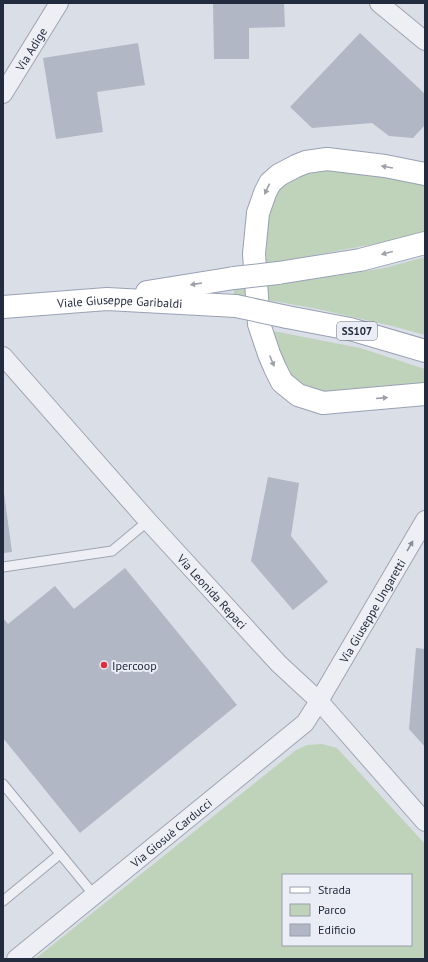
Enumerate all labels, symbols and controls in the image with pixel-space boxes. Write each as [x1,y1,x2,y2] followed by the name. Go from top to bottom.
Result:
[11,24,50,74] street label: Via Adige
[381,164,393,170] one-way arrow
[264,183,270,195] one-way arrow
[381,250,393,256] one-way arrow
[190,281,202,287] one-way arrow
[55,291,183,311] street label: Viale Giuseppe Garibaldi
[337,322,377,340] road number: SS107
[269,355,275,367] one-way arrow
[376,394,388,401] one-way arrow
[406,540,413,552] one-way arrow
[174,550,250,632] street label: Via Leonida Repaci
[335,556,408,666] street label: Via Giuseppe Ungaretti
[112,658,157,673] place label: Ipercoop
[99,660,109,670] marker: Ipercoop
[126,795,215,871] street label: Via Giosuè Carducci
[282,874,412,946] legend
[318,882,351,897] text: Strada
[318,902,346,917] text: Parco
[318,922,356,937] text: Edificio

